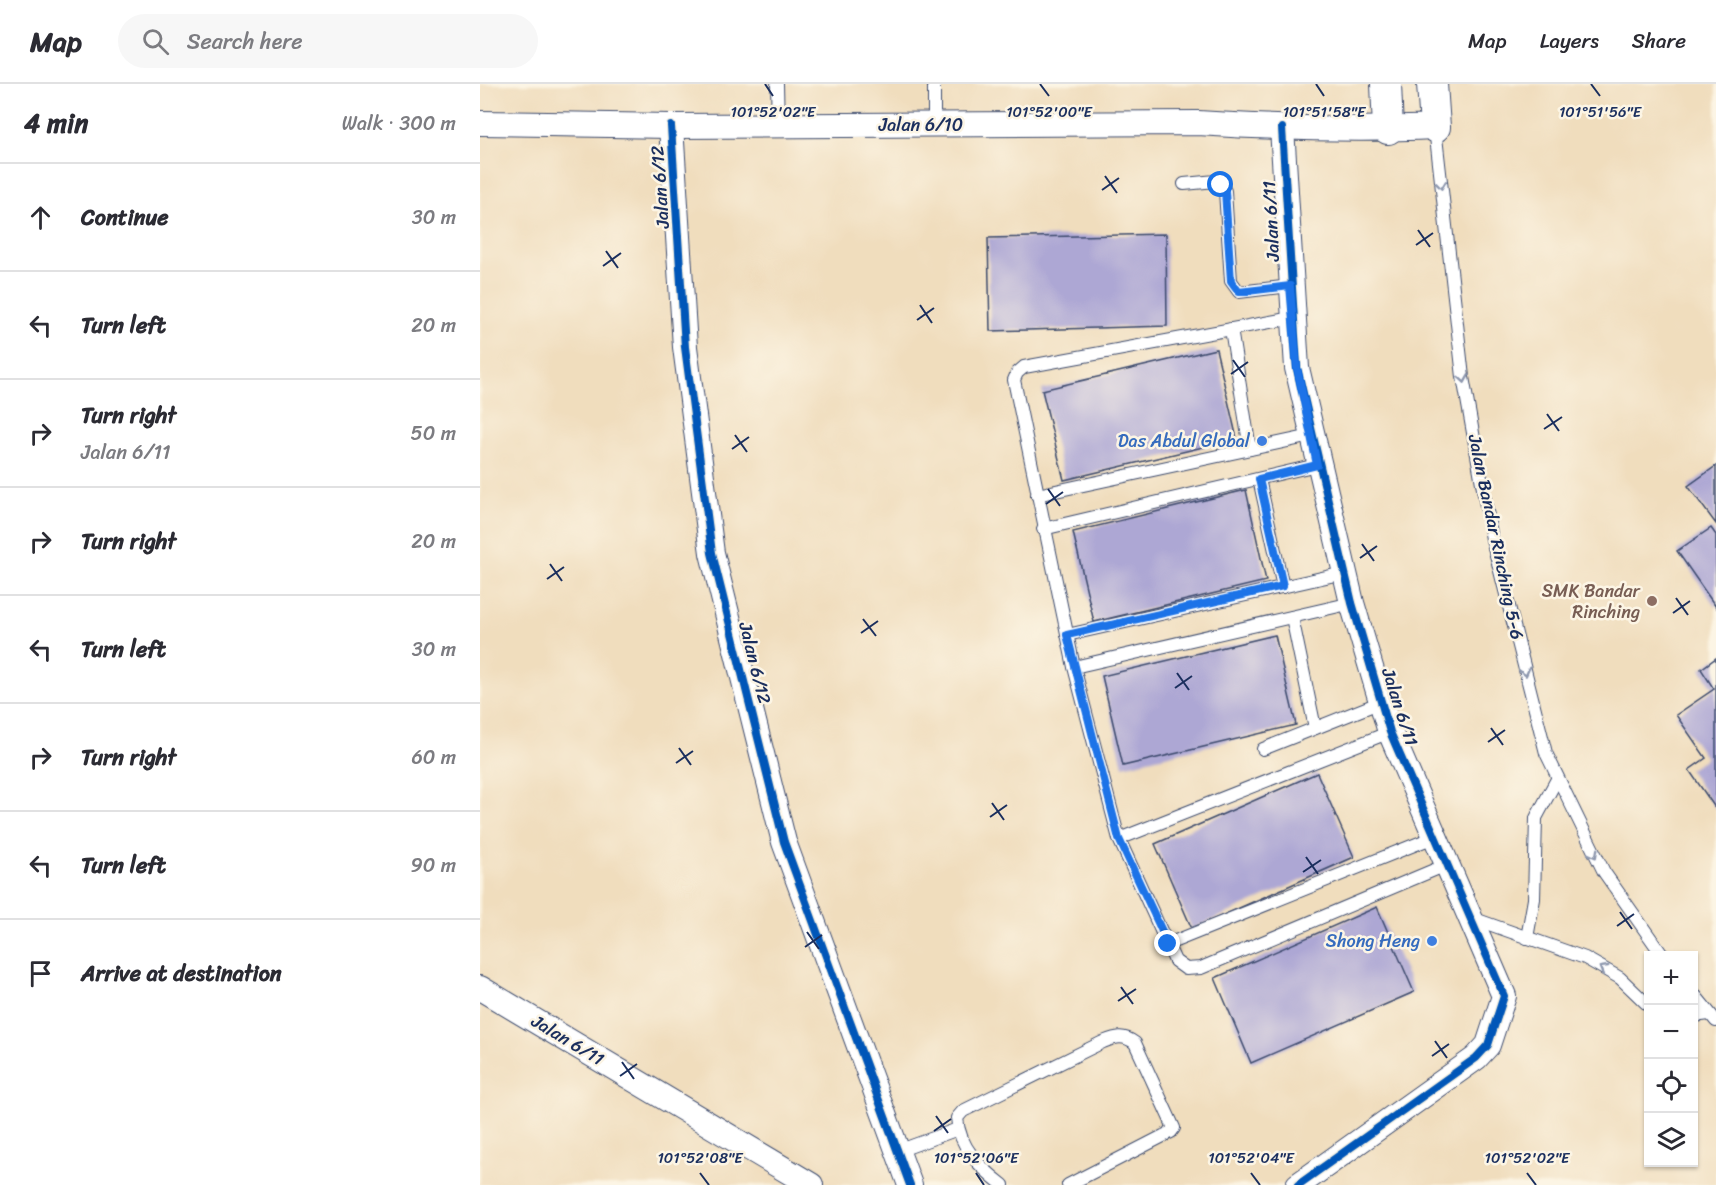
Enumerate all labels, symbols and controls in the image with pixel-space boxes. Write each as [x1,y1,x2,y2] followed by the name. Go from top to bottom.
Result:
[118,14,538,68] search box
[30,17,82,66] text: Map
[187,22,303,61] text: Search here
[1468,22,1507,60] text: Map
[1540,22,1599,60] text: Layers
[1632,22,1686,60] text: Share
[139,25,172,58] icon: search
[731,99,817,125] text: 101°52'02"E
[1006,99,1094,125] text: 101°52'00"E
[1283,99,1367,125] text: 101°51'58"E
[1559,99,1643,125] text: 101°51'56"E
[24,100,88,146] text: 4 min
[342,106,456,141] text: Walk · 300 m
[878,109,963,141] street label: Jalan 6/10
[641,144,679,231] street label: Jalan 6/12
[1207,171,1233,197] route start
[1253,180,1289,263] street label: Jalan 6/11
[1434,180,1447,189] one-way arrow
[81,198,169,237] text: Continue
[412,200,456,235] text: 30 m
[24,201,57,234] icon: ahead
[81,306,166,345] text: Turn left
[411,308,456,343] text: 20 m
[24,309,57,342] icon: left
[1457,374,1469,383] one-way arrow
[81,396,176,435] text: Turn right
[411,416,456,451] text: 50 m
[24,417,57,450] icon: right
[1118,425,1251,457] place label: Das Abdul Global
[1458,430,1533,643] street label: Jalan Bandar Rinching 5-6
[1255,434,1269,448] marker: Das Abdul Global
[81,435,171,470] text: Jalan 6/11
[81,522,176,561] text: Turn right
[411,524,456,559] text: 20 m
[24,525,57,558] icon: right
[1542,575,1642,628] place label: SMK Bandar Rinching
[1645,594,1659,608] marker: SMK Bandar Rinching
[729,618,781,707] street label: Jalan 6/12
[81,630,166,669] text: Turn left
[412,632,456,667] text: 30 m
[24,633,57,666] icon: left
[1372,663,1428,751] street label: Jalan 6/11
[1518,667,1531,677] one-way arrow
[81,738,176,777] text: Turn right
[411,740,456,775] text: 60 m
[24,741,57,774] icon: right
[81,846,166,885] text: Turn left
[1586,847,1598,858] one-way arrow
[411,848,456,883] text: 90 m
[24,849,57,882] icon: left
[1326,925,1420,957] place label: Shong Heng
[1154,930,1180,956] route end
[1425,934,1439,948] marker: Shong Heng
[1644,951,1698,1167] map controls
[1644,951,1698,1005] button: +
[81,954,282,993] text: Arrive at destination
[24,957,57,990] icon: arrive
[1599,964,1609,976] one-way arrow
[524,1005,611,1075] street label: Jalan 6/11
[1644,1005,1698,1059] button: −
[1644,1059,1698,1113] button: locate
[1644,1113,1698,1167] button: layers
[657,1145,744,1171] text: 101°52'08"E
[934,1145,1020,1171] text: 101°52'06"E
[1208,1145,1295,1171] text: 101°52'04"E
[1485,1145,1571,1171] text: 101°52'02"E

